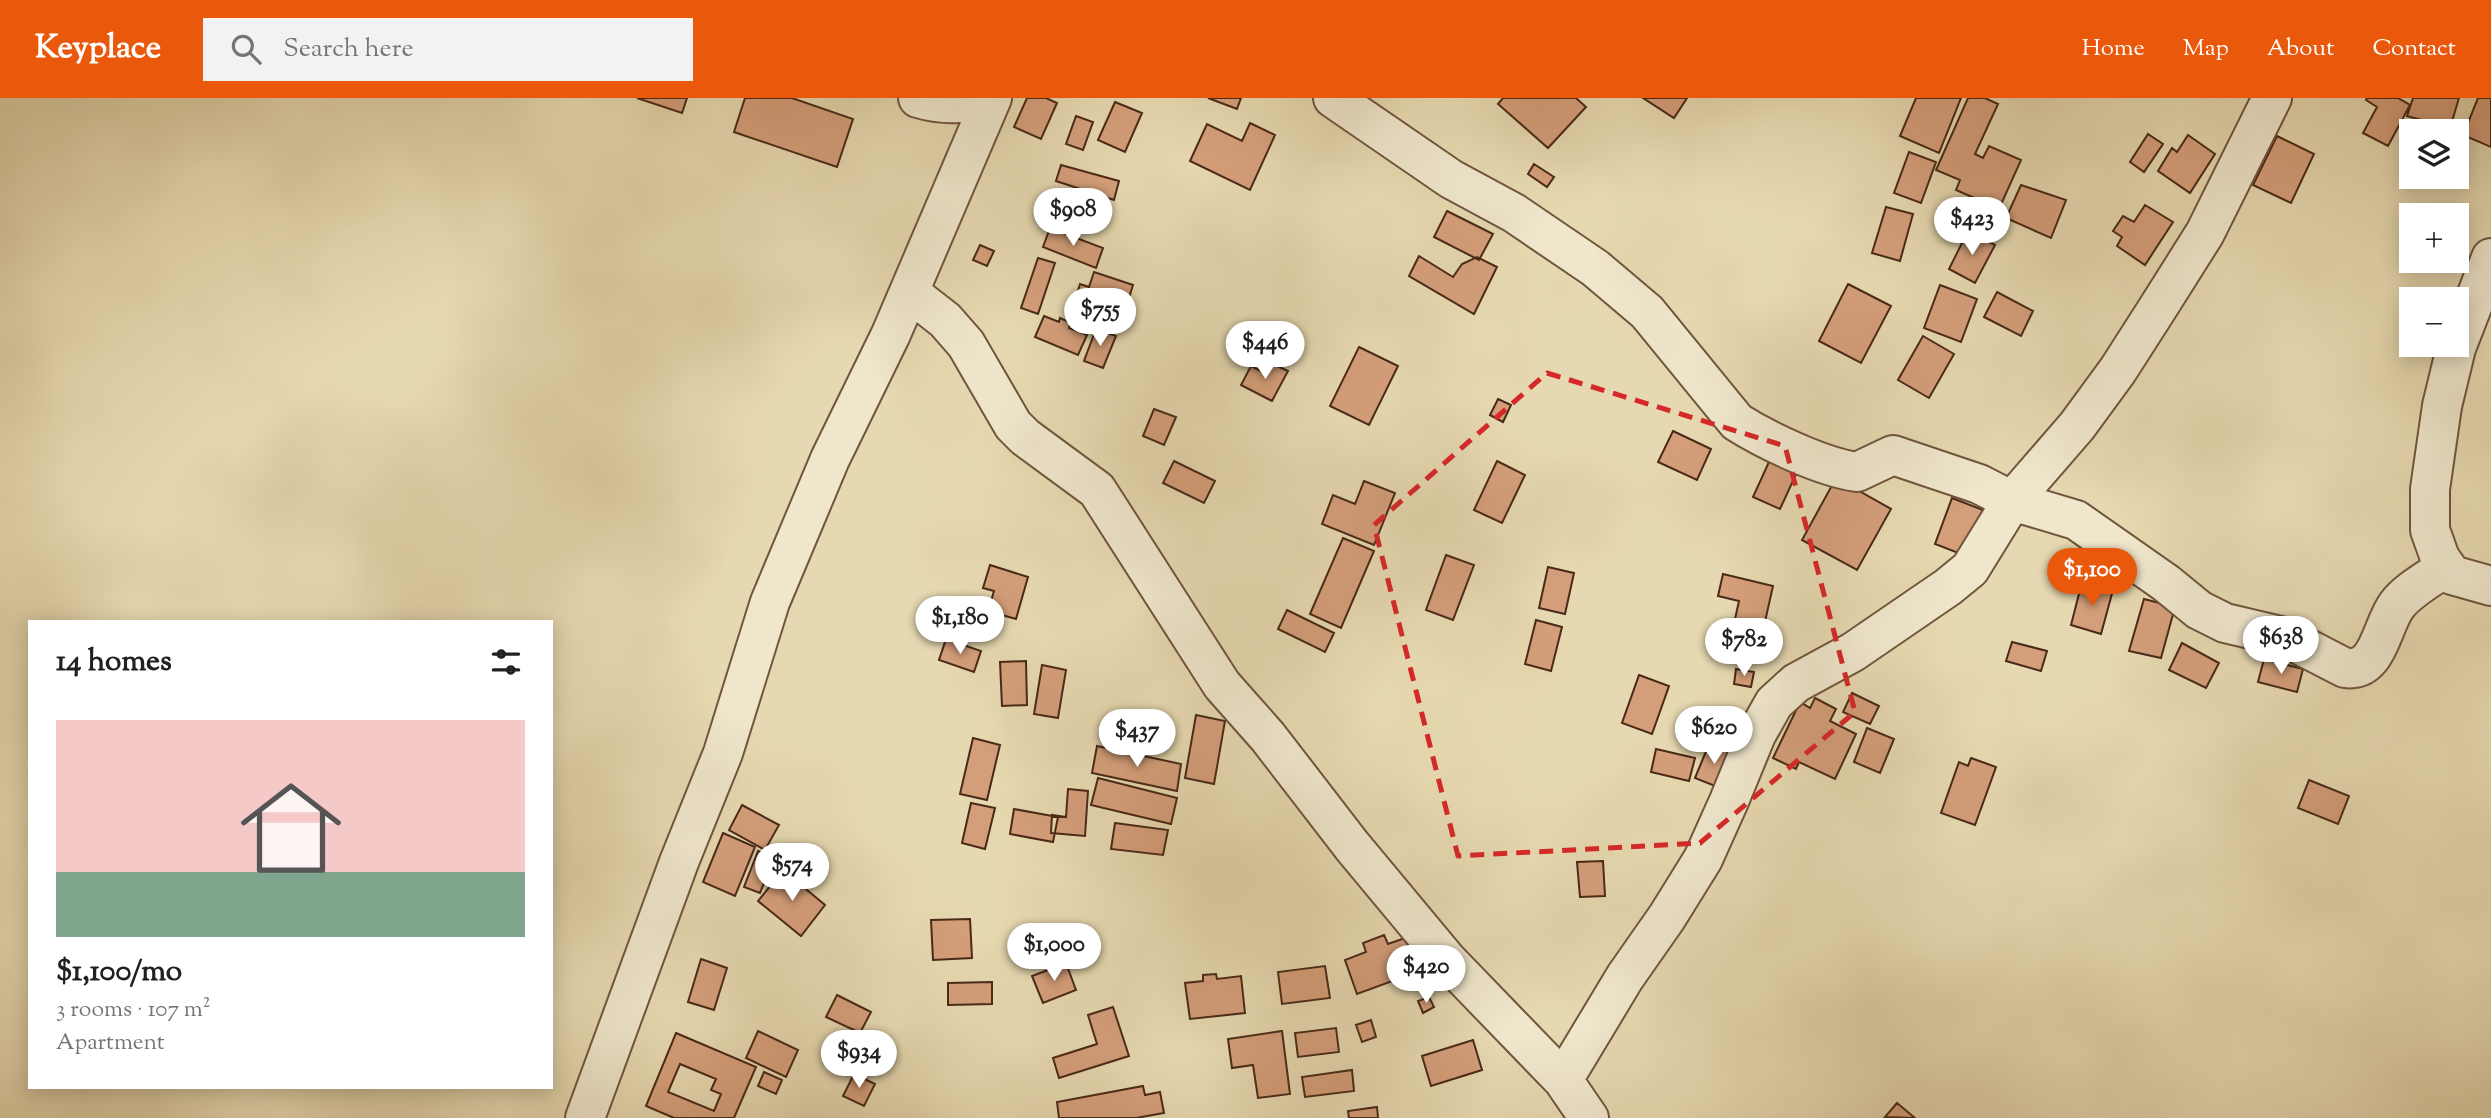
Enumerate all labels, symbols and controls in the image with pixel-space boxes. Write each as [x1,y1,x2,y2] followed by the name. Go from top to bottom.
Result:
[203,18,693,81] search box
[35,25,161,73] text: Keyplace
[227,30,265,68] icon: search
[283,31,414,68] text: Search here
[2082,32,2145,66] text: Home
[2183,32,2229,66] text: Map
[2267,32,2334,66] text: About
[2372,32,2456,66] text: Contact
[2399,119,2469,357] map controls
[2399,119,2469,189] button: layers
[1032,188,1114,248] pin: $908
[1049,194,1097,227] text: $908
[1931,198,2013,257] pin: $423
[1950,203,1994,236] text: $423
[2399,203,2469,273] button: +
[2399,287,2469,357] button: −
[1059,288,1141,348] pin: $755
[1080,294,1120,327] text: $755
[1224,322,1306,381] pin: $446
[1242,327,1288,360] text: $446
[2035,548,2149,608] pin: $1,100
[2063,554,2121,587] text: $1,100
[903,596,1017,656] pin: $1,180
[931,602,989,635] text: $1,180
[2240,616,2322,676] pin: $638
[1703,618,1785,678] pin: $782
[2259,622,2303,655] text: $638
[1721,624,1767,657] text: $782
[56,641,172,684] text: 14 homes
[487,643,525,681] icon: filters
[1673,706,1755,766] pin: $620
[1096,710,1178,769] pin: $437
[1691,712,1737,745] text: $620
[1115,715,1159,748] text: $437
[228,765,354,891] icon: home
[751,844,833,903] pin: $574
[771,849,813,882] text: $574
[997,924,1111,983] pin: $1,000
[1023,929,1085,962] text: $1,000
[1385,946,1467,1005] pin: $420
[56,951,182,994] text: $1,100/mo
[1403,951,1449,984] text: $420
[56,994,211,1027] text: 3 rooms · 107 m²
[56,1027,165,1060] text: Apartment
[818,1030,900,1090] pin: $934
[837,1036,881,1069] text: $934

